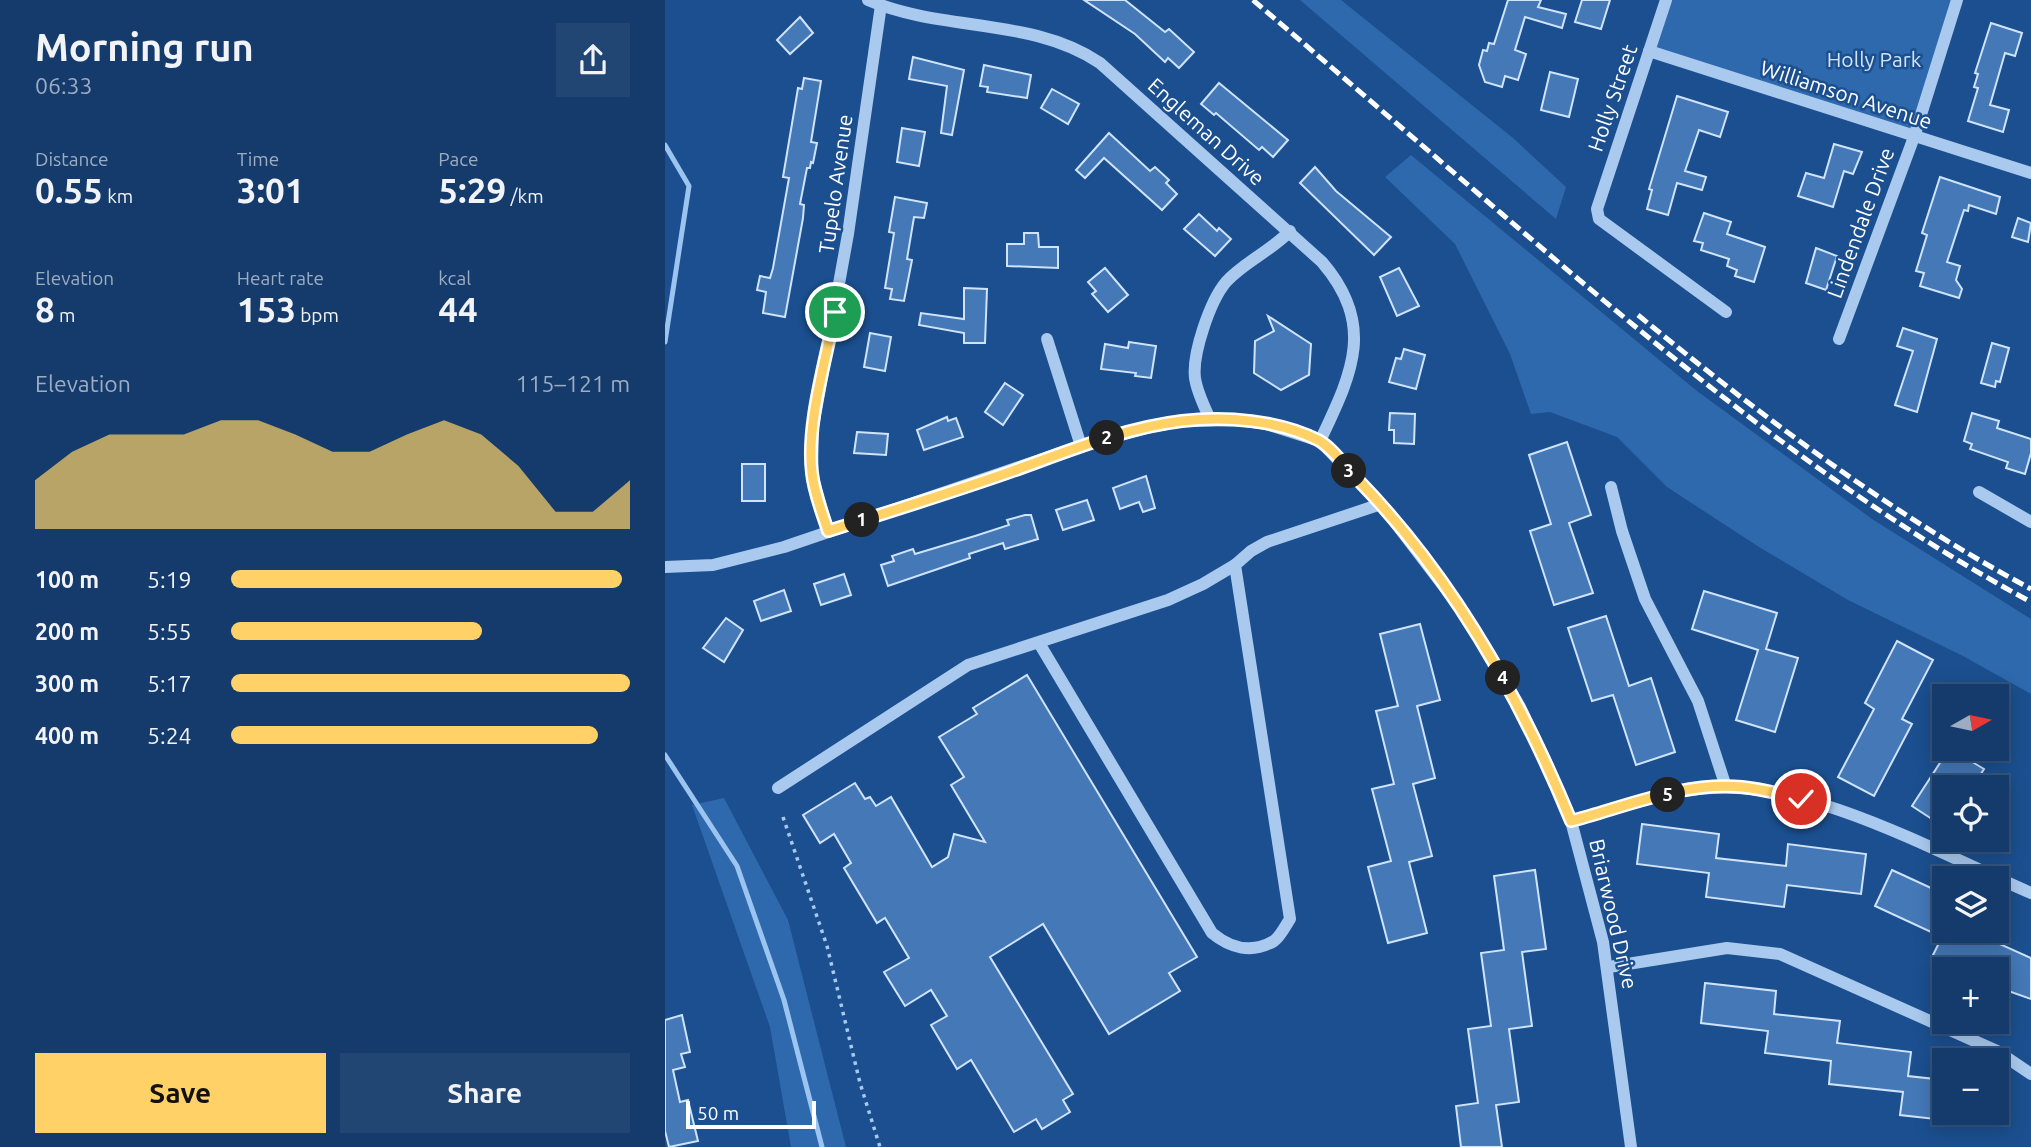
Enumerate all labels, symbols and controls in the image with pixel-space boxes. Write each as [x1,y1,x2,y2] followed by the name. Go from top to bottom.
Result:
[556,23,630,97] button: share
[35,26,254,68] text: Morning run
[1583,41,1642,154] street label: Holly Street
[1827,47,1922,71] park label: Holly Park
[1758,55,1935,133] street label: Williamson Avenue
[35,73,93,98] text: 06:33
[1144,73,1270,190] street label: Engleman Drive
[813,113,857,255] street label: Tupelo Avenue
[1822,144,1898,301] street label: Lindendale Drive
[35,148,109,170] text: Distance
[237,148,279,170] text: Time
[438,148,479,170] text: Pace
[35,170,103,210] text: 0.55
[237,170,305,210] text: 3:01
[438,170,506,210] text: 5:29
[103,185,133,207] text: km
[506,185,544,207] text: /km
[35,267,114,289] text: Elevation
[237,267,324,289] text: Heart rate
[438,267,471,289] text: kcal
[805,282,865,342] pin
[35,289,55,329] text: 8
[237,289,296,329] text: 153
[438,289,478,329] text: 44
[816,293,854,331] icon: arrive
[55,304,76,326] text: m
[296,304,339,326] text: bpm
[35,371,131,396] text: Elevation
[516,371,630,396] text: 115–121 m
[1089,420,1125,456] pin: 2
[1101,426,1112,448] text: 2
[1331,454,1367,489] pin: 3
[1343,459,1354,481] text: 3
[845,503,879,538] pin: 1
[856,508,867,530] text: 1
[35,567,99,592] text: 100 m
[147,567,192,592] text: 5:19
[35,619,99,644] text: 200 m
[147,619,192,644] text: 5:55
[1485,660,1521,696] pin: 4
[1497,666,1508,688] text: 4
[35,671,99,696] text: 300 m
[147,671,192,696] text: 5:17
[1932,684,2009,761] north arrow
[1932,684,2009,1125] map controls
[35,723,99,748] text: 400 m
[147,723,192,748] text: 5:24
[1771,769,1831,829] pin
[1932,775,2009,852] button: locate
[1651,778,1685,812] pin: 5
[1782,780,1820,818] icon: check
[1662,783,1673,805] text: 5
[1585,836,1643,991] street label: Briarwood Drive
[1932,866,2009,943] button: layers
[1932,957,2009,1034] button: +
[1932,1048,2009,1125] button: −
[35,1053,326,1133] button: Save
[340,1053,630,1133] button: Share
[686,1098,815,1130] scale bar
[697,1102,739,1124] text: 50 m

